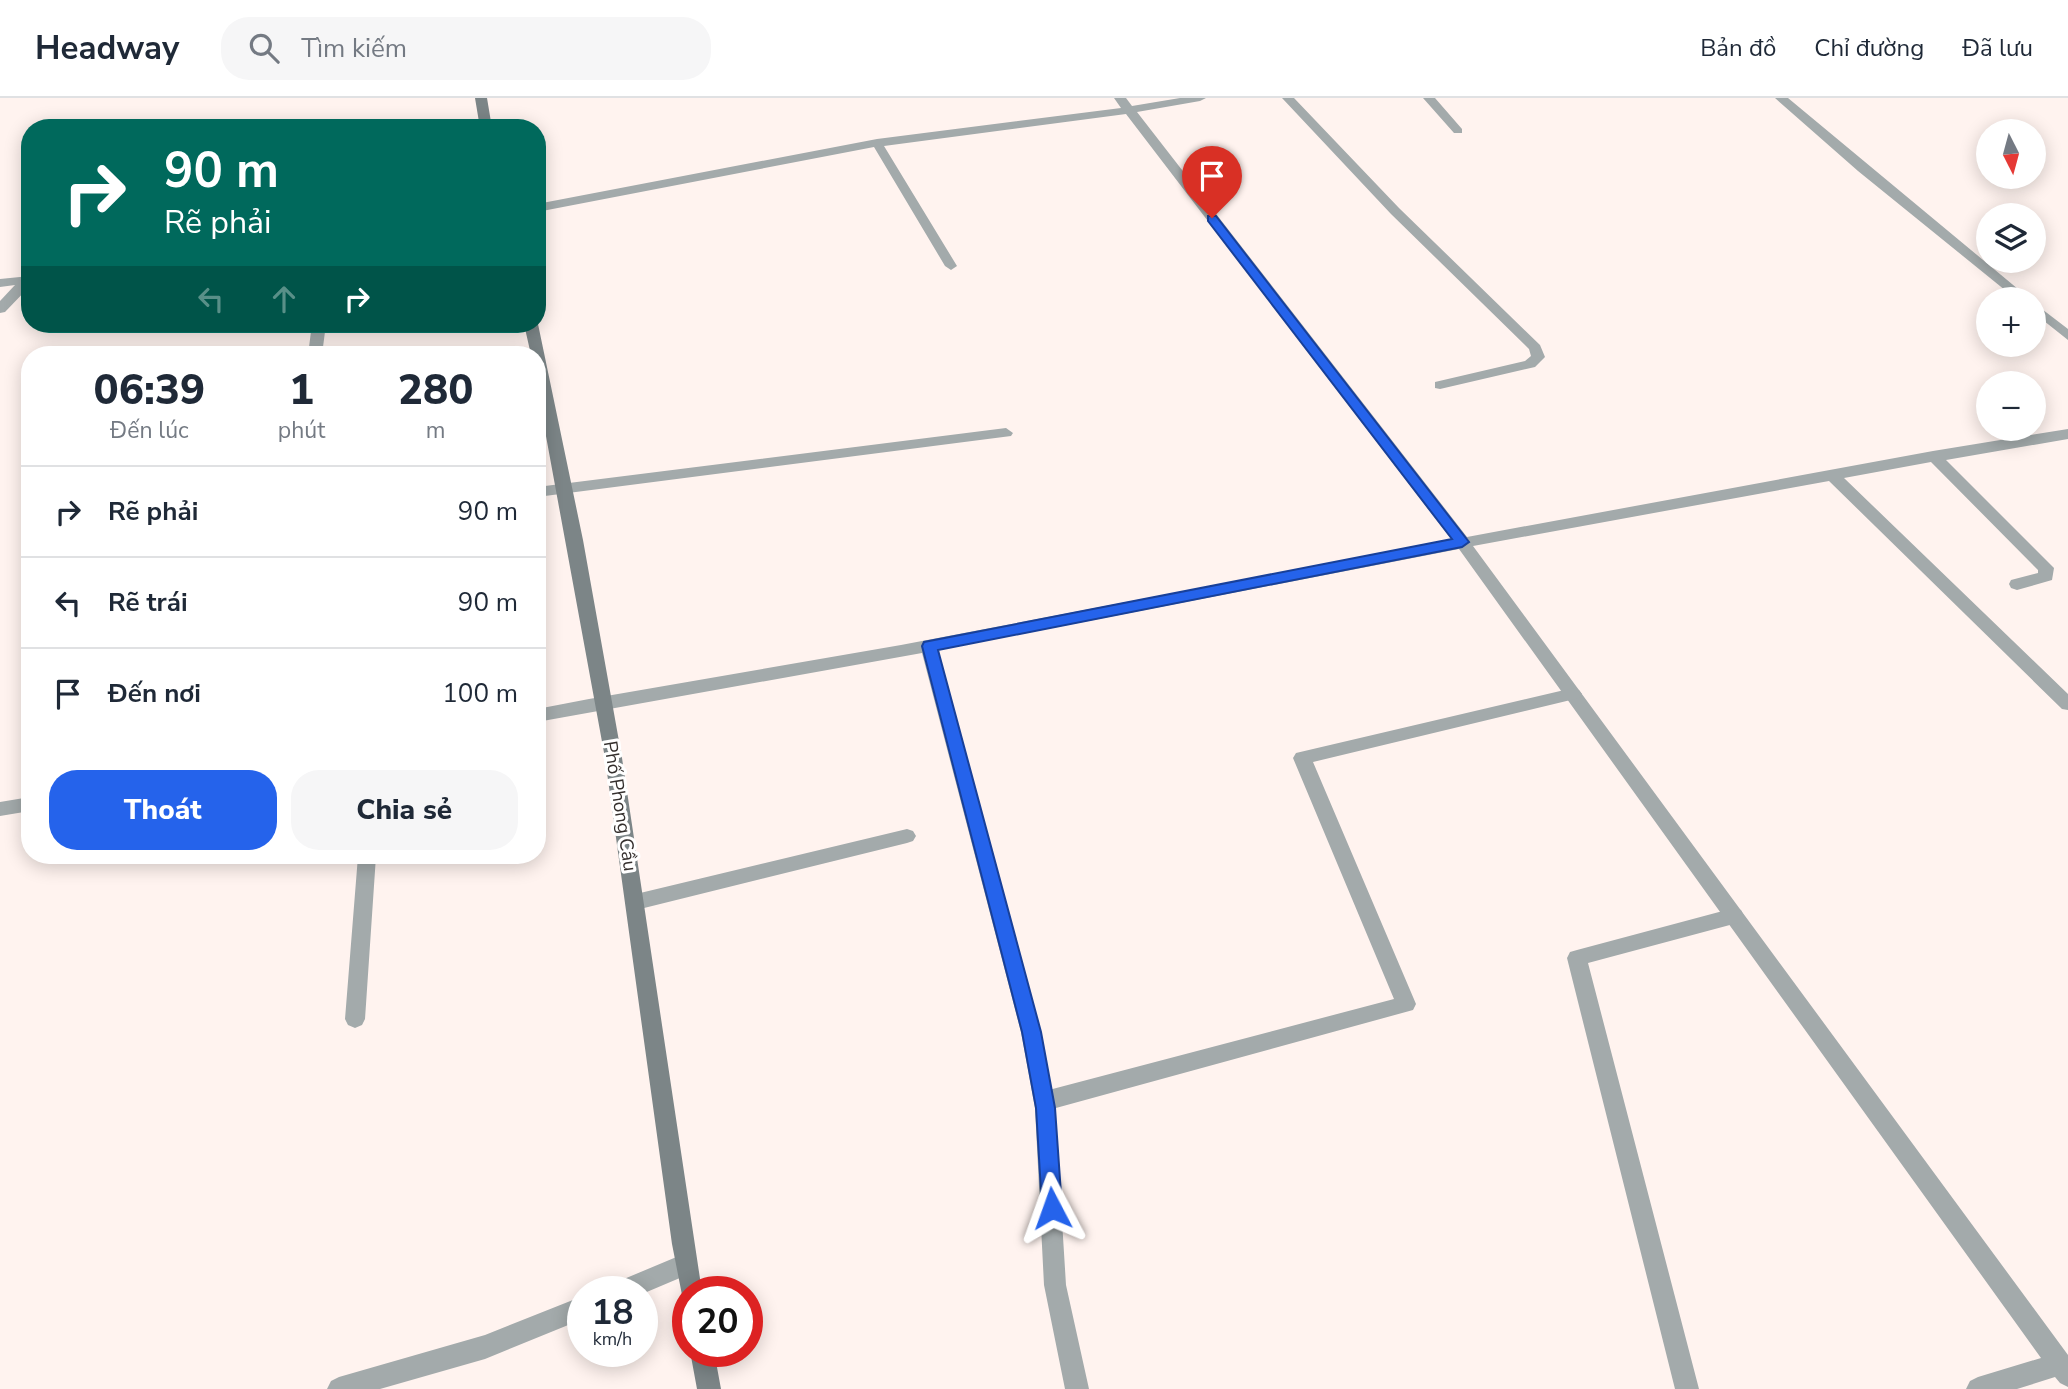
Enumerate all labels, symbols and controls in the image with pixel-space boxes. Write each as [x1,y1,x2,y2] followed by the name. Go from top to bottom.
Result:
[221,17,711,80] search box
[35,26,179,71] text: Headway
[245,29,283,67] icon: search
[301,31,407,66] text: Tìm kiếm
[1700,32,1776,64] text: Bản đồ
[1814,32,1924,64] text: Chỉ đường
[1962,32,2033,64] text: Đã lưu
[1976,119,2046,189] north arrow
[1976,119,2046,441] map controls
[164,137,279,204] text: 90 m
[1182,146,1242,218] pin
[49,147,140,238] icon: right
[1193,157,1231,195] icon: arrive
[164,201,272,244] text: Rẽ phải
[1976,203,2046,273] button: layers
[192,280,230,318] icon: left
[265,280,303,318] icon: ahead
[338,280,376,318] icon: right
[1976,287,2046,357] button: +
[94,362,205,419] text: 06:39
[289,362,314,419] text: 1
[398,362,473,419] text: 280
[1976,371,2046,441] button: −
[110,415,189,446] text: Đến lúc
[278,415,325,446] text: phút
[426,415,445,446] text: m
[49,493,87,531] icon: right
[108,494,198,529] text: Rẽ phải
[458,494,518,529] text: 90 m
[49,584,87,622] icon: left
[108,585,188,620] text: Rẽ trái
[458,585,518,620] text: 90 m
[49,675,87,713] icon: arrive
[108,676,201,711] text: Đến nơi
[442,676,518,711] text: 100 m
[597,739,643,873] street label: Phố Phong Cầu
[49,770,277,850] button: Thoát
[291,770,518,850] button: Chia sẻ
[1015,1171,1089,1245] position arrow
[672,1276,763,1367] speed limit sign: 20
[591,1289,634,1336] text: 18
[593,1327,632,1351] text: km/h

